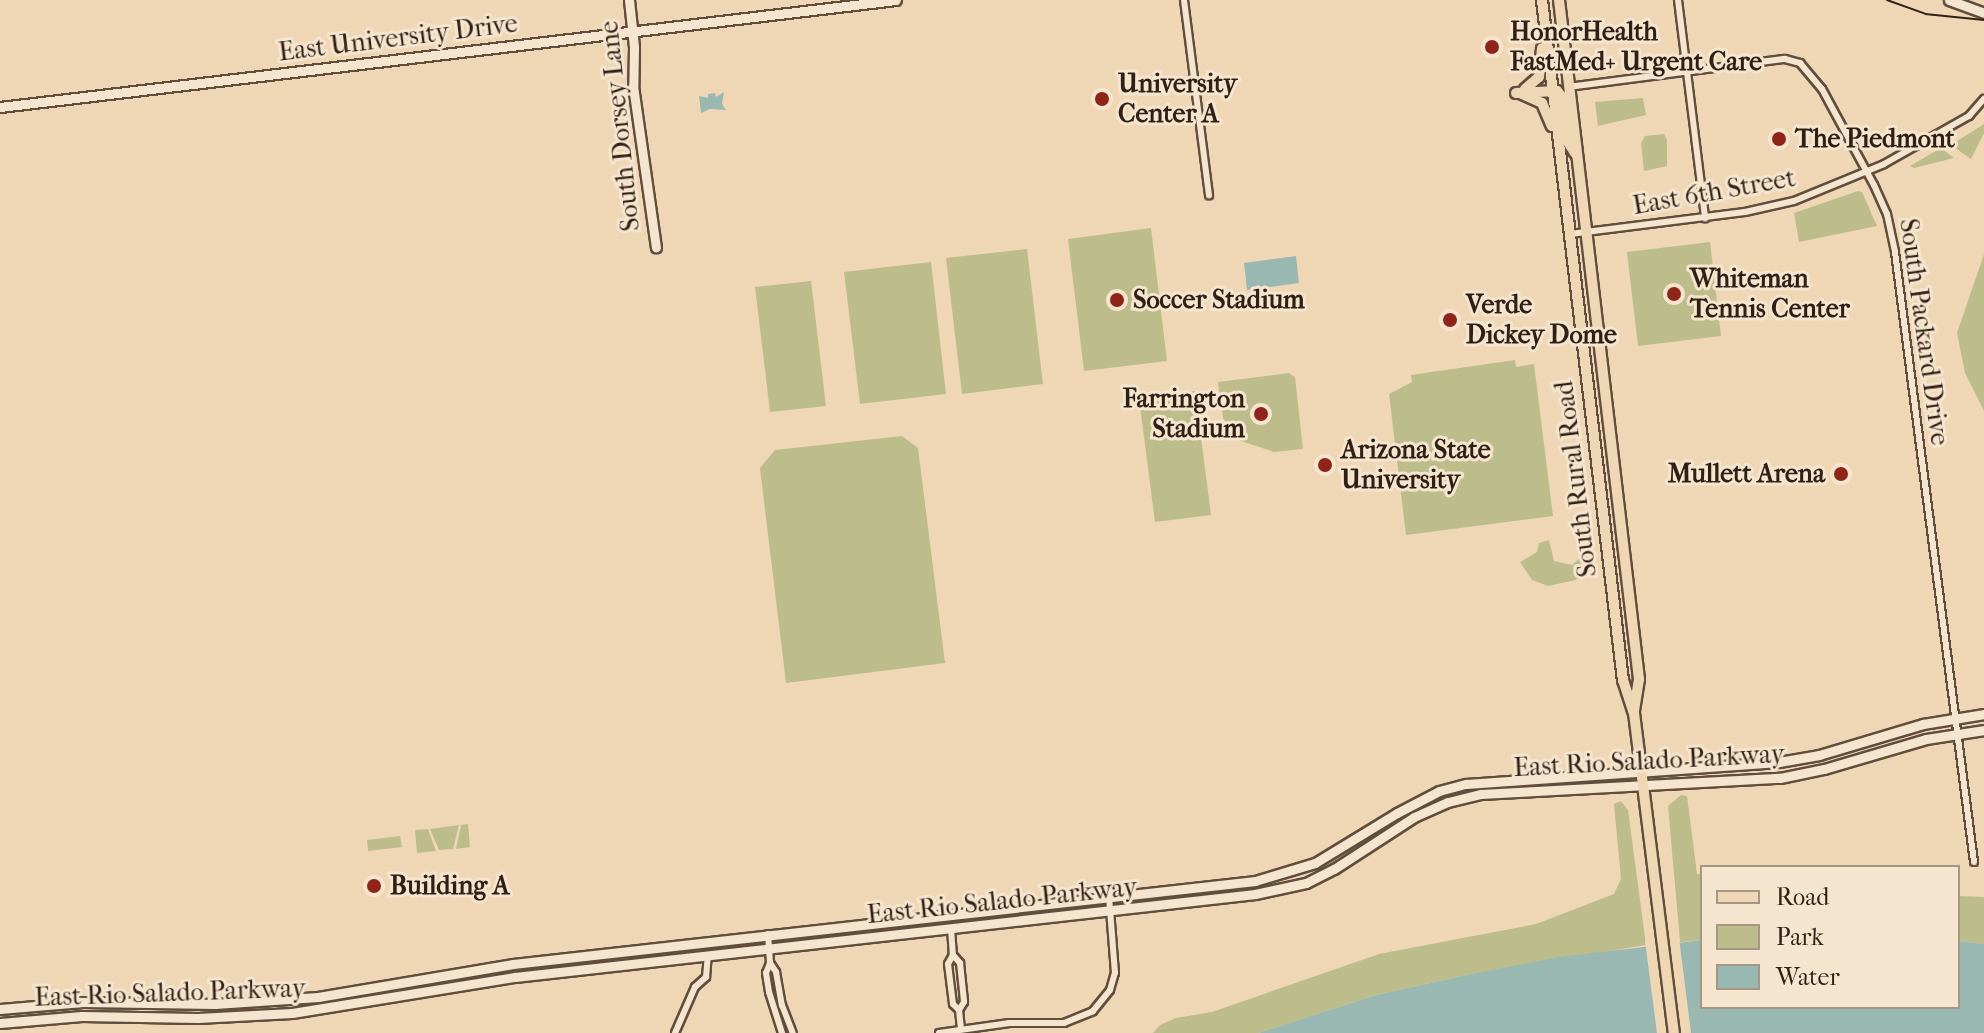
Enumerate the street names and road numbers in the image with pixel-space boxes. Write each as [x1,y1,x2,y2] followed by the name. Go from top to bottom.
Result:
[277,8,519,68] street label: East University Drive
[593,19,647,233] street label: South Dorsey Lane
[1630,162,1798,222] street label: East 6th Street
[1893,217,1955,447] street label: South Packard Drive
[1548,379,1604,579] street label: South Rural Road
[1513,738,1785,784] street label: East Rio Salado Parkway
[865,871,1139,931] street label: East Rio Salado Parkway
[34,973,306,1013] street label: East Rio Salado Parkway

